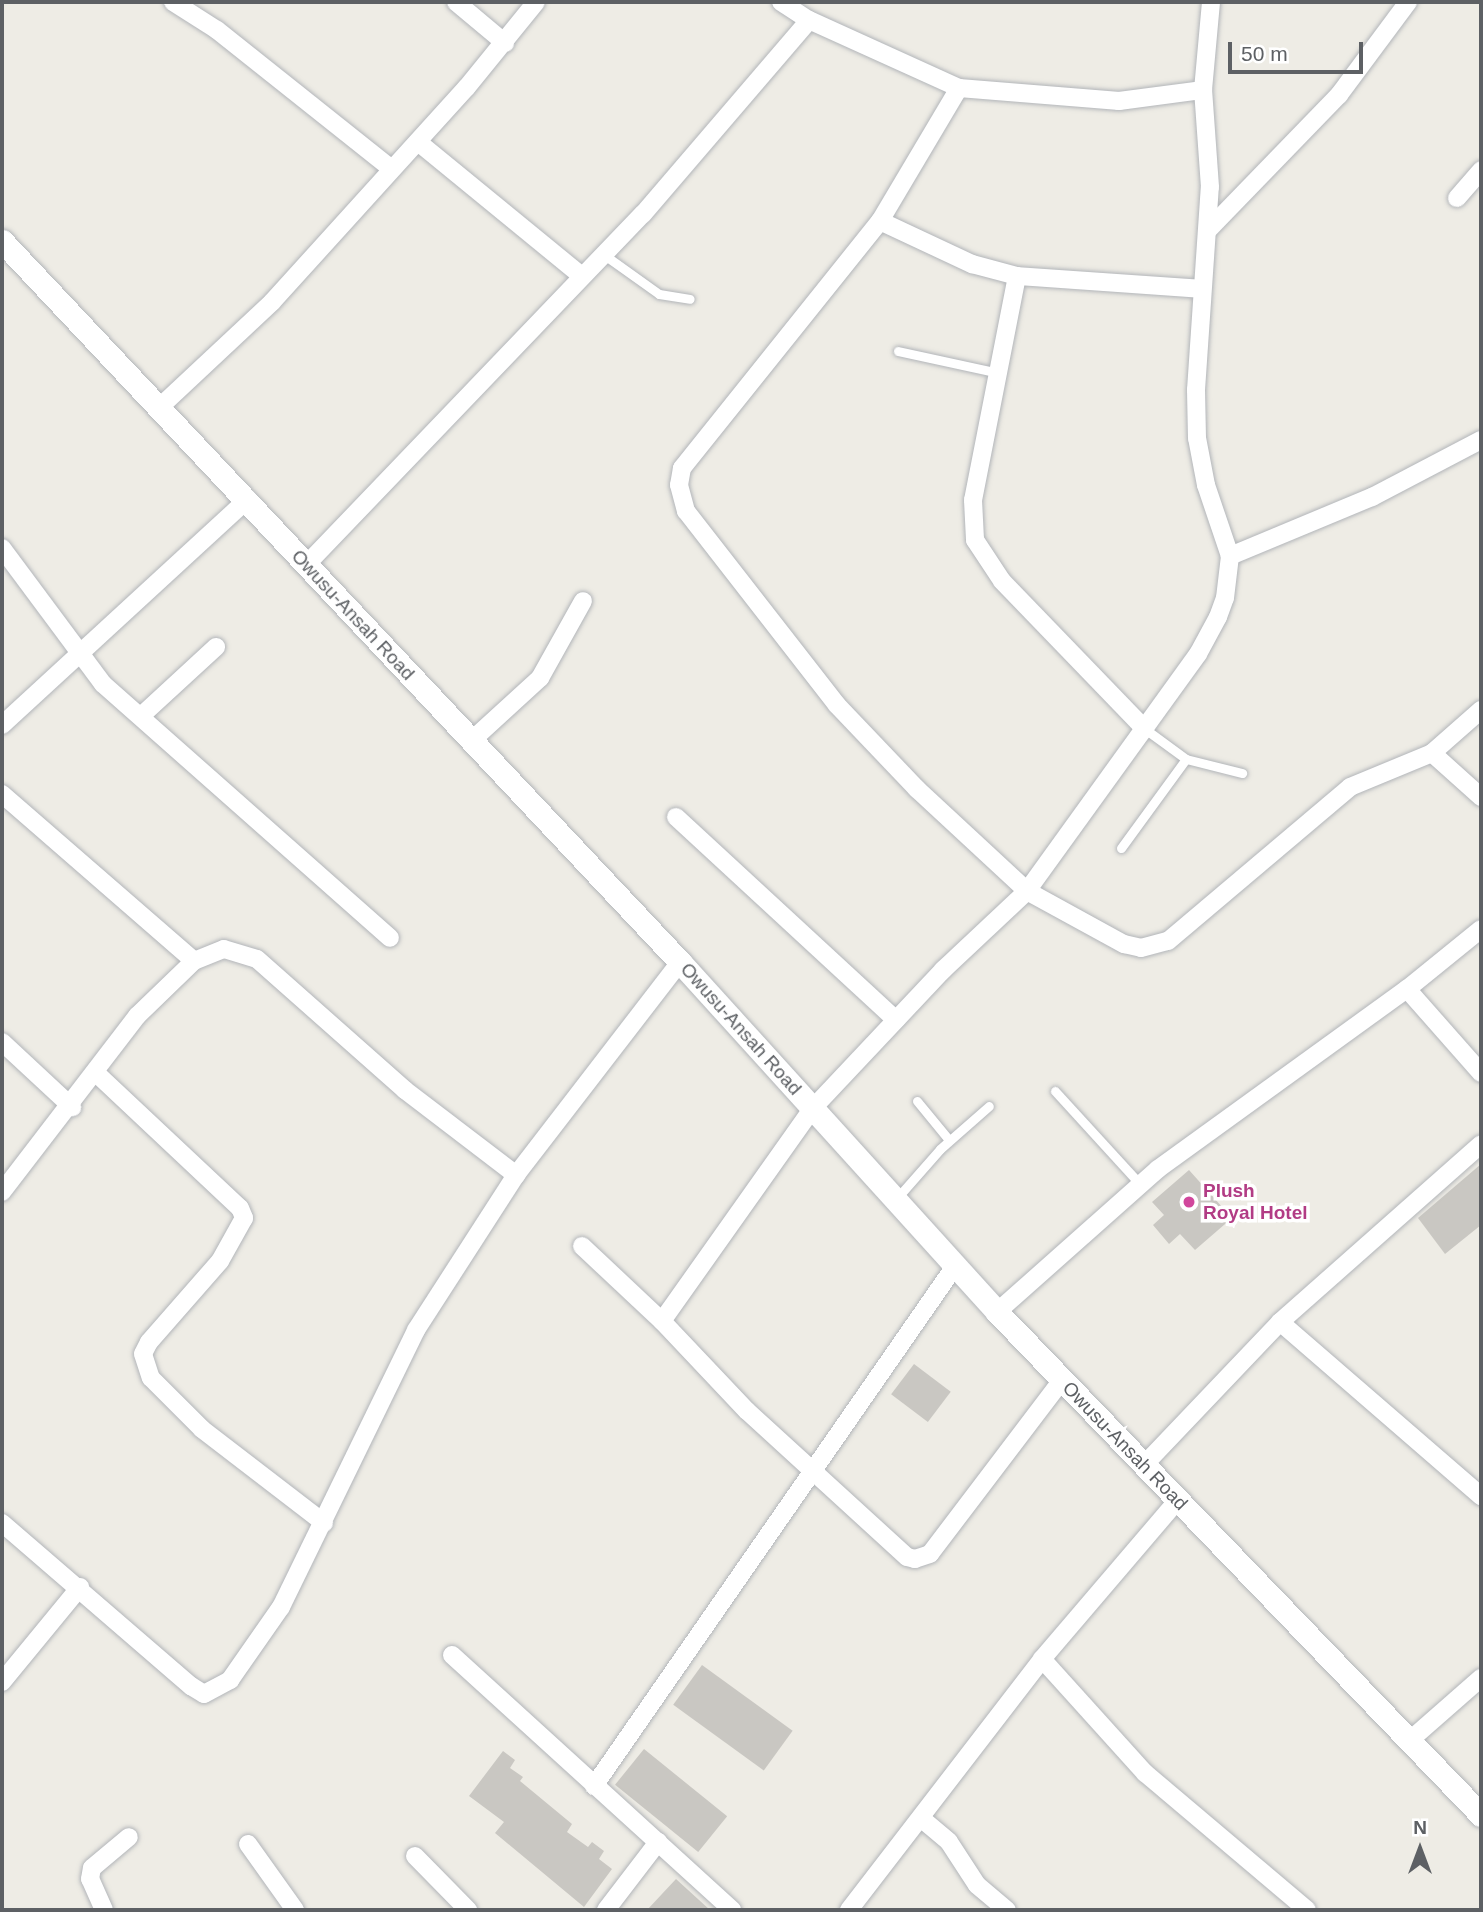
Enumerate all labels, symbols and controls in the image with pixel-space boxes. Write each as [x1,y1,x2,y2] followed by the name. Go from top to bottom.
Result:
[1231,28,1366,72] scale bar
[1241,42,1288,65] text: 50 m
[287,545,419,685] street label: Owusu-Ansah Road
[676,958,806,1100] street label: Owusu-Ansah Road
[1203,1180,1308,1224] place label: Plush Royal Hotel
[1181,1194,1197,1210] marker: Plush Royal Hotel
[1058,1377,1192,1515] street label: Owusu-Ansah Road
[1385,1814,1455,1884] north arrow
[1413,1817,1427,1838] text: N

